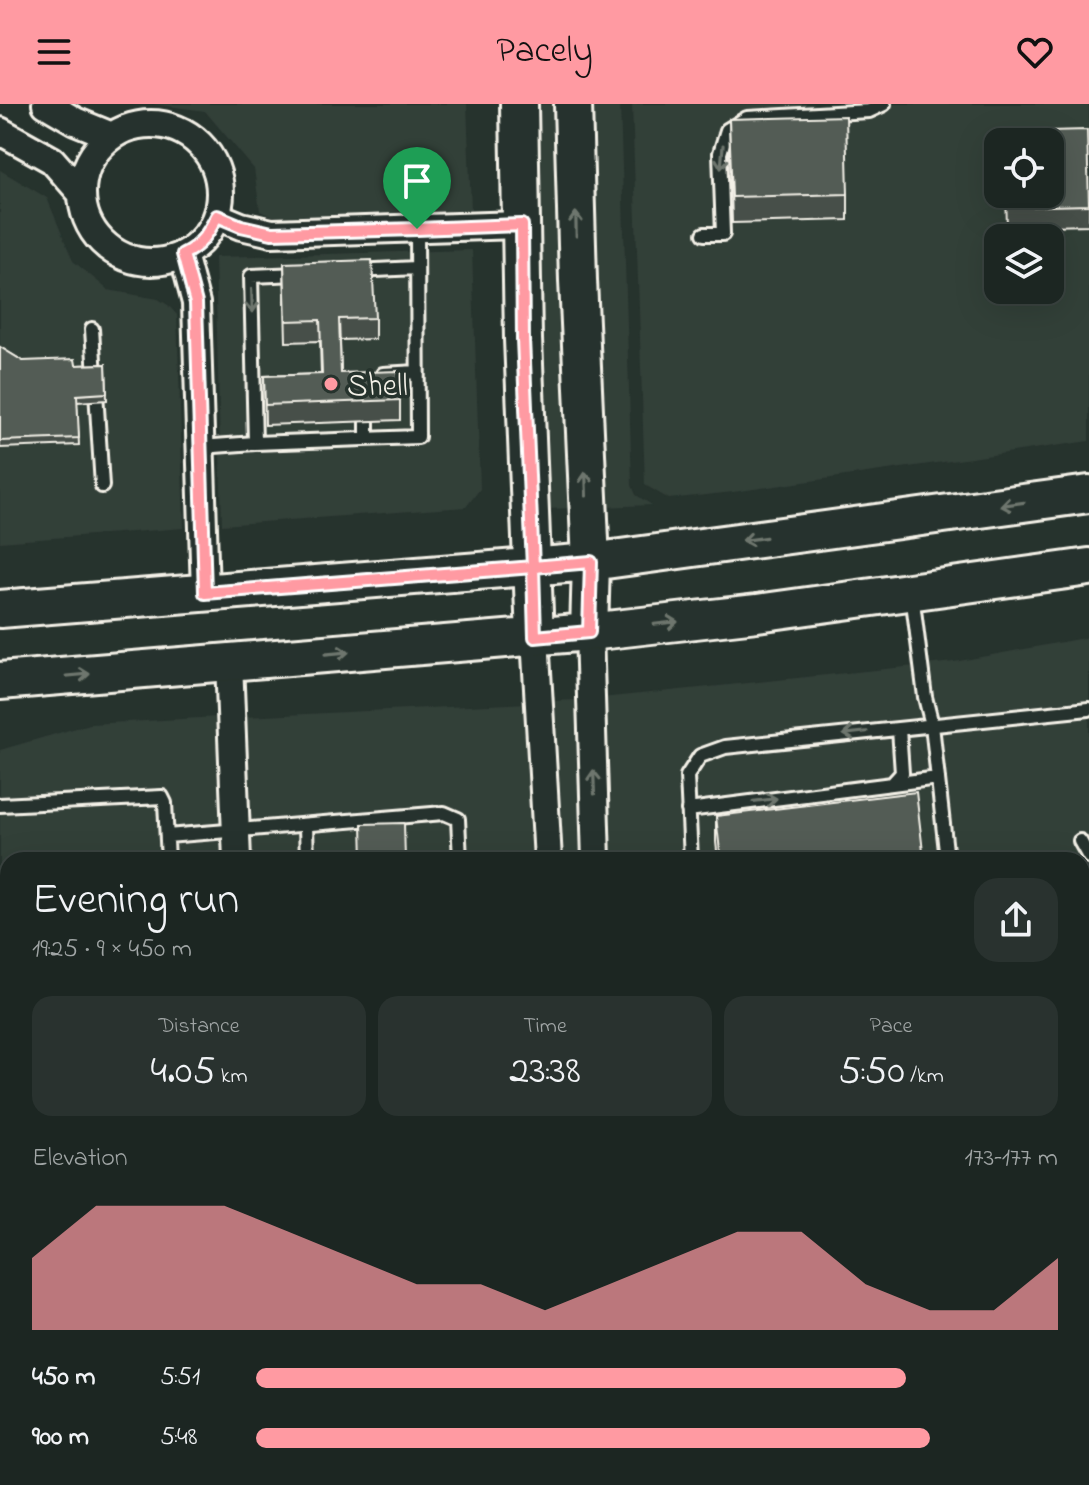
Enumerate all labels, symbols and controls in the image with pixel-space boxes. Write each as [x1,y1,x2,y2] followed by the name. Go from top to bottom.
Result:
[496,26,593,79] text: Pacely
[32,30,76,74] icon: menu
[1013,30,1057,74] icon: heart
[984,128,1064,304] map controls
[984,128,1064,208] button: locate
[714,143,729,169] one-way arrow
[383,147,451,229] pin
[395,159,439,203] icon: arrive
[569,211,584,238] one-way arrow
[984,224,1064,304] button: layers
[245,287,260,314] one-way arrow
[347,364,408,411] place label: Shell
[322,375,340,393] marker: Shell
[579,471,594,498] one-way arrow
[1000,497,1025,512] one-way arrow
[741,532,768,547] one-way arrow
[652,616,679,631] one-way arrow
[323,645,350,660] one-way arrow
[64,667,91,682] one-way arrow
[842,726,869,741] one-way arrow
[586,769,601,796] one-way arrow
[751,793,778,808] one-way arrow
[32,869,239,933] text: Evening run
[974,878,1058,962] button: share
[32,931,192,969] text: 19:25 · 9 × 450 m
[158,1011,240,1043] text: Distance
[523,1011,567,1043] text: Time
[870,1011,912,1043] text: Pace
[150,1043,215,1102] text: 4.05
[509,1043,581,1102] text: 23:38
[838,1043,905,1102] text: 5:50
[215,1061,248,1093] text: km
[905,1061,944,1093] text: /km
[32,1140,128,1178] text: Elevation
[964,1140,1058,1178] text: 173–177 m
[32,1359,96,1397] text: 450 m
[160,1359,200,1397] text: 5:51
[32,1419,89,1457] text: 900 m
[160,1419,198,1457] text: 5:48

